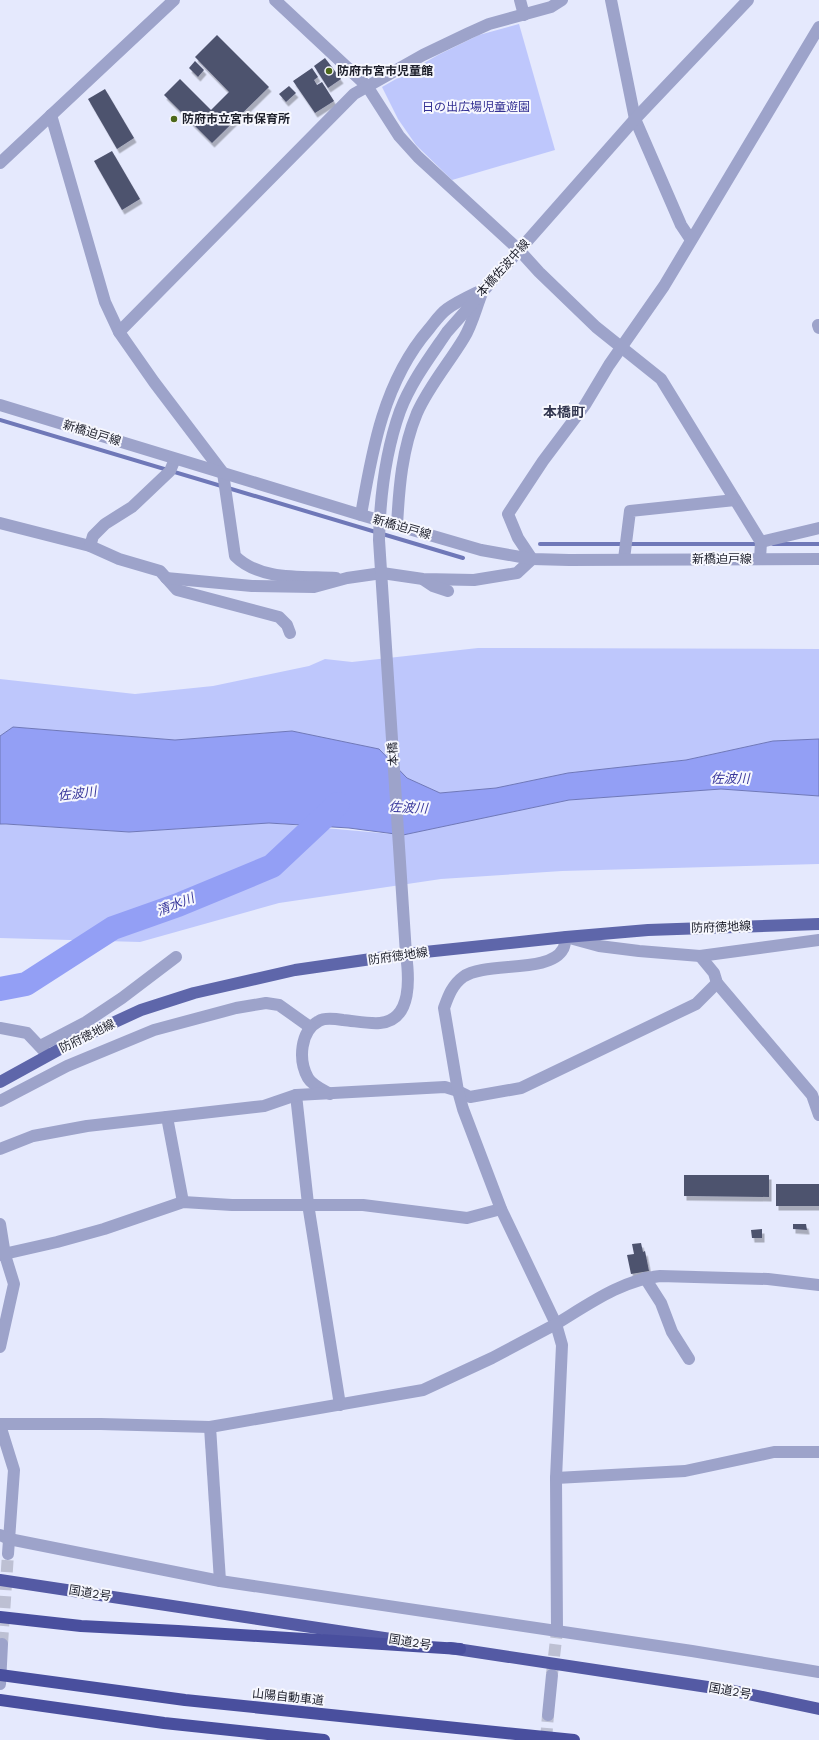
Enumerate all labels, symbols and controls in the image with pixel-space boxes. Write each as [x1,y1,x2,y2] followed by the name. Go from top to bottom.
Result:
[337,64,433,78] place label: 防府市宮市児童館
[324,66,334,76] marker: 防府市宮市児童館
[422,100,530,114] park label: 日の出広場児童遊園
[182,112,290,126] place label: 防府市立宮市保育所
[169,114,179,124] marker: 防府市立宮市保育所
[474,237,532,299] street label: 本橋佐波中線
[543,404,585,420] district label: 本橋町
[61,418,123,448] street label: 新橋迫戸線
[371,512,433,542] street label: 新橋迫戸線
[692,552,752,566] street label: 新橋迫戸線
[385,742,401,766] street label: 本橋
[710,771,751,786] water label: 佐波川
[57,783,99,803] water label: 佐波川
[388,799,430,816] water label: 佐波川
[154,889,198,919] water label: 清水川
[691,919,751,935] street label: 防府徳地線
[367,945,429,967] street label: 防府徳地線
[57,1017,117,1055] street label: 防府徳地線
[68,1583,112,1603] street label: 国道2号
[388,1632,432,1652] street label: 国道2号
[708,1680,752,1702] street label: 国道2号
[251,1686,325,1708] street label: 山陽自動車道

